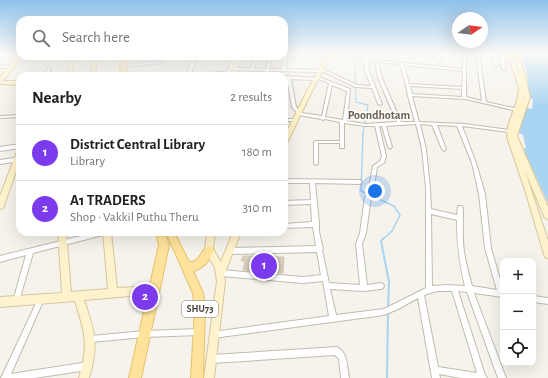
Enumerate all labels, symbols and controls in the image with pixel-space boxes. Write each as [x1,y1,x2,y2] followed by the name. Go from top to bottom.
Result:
[452,12,488,48] north arrow
[16,16,288,60] search box
[30,27,52,49] icon: search
[62,30,130,45] text: Search here
[32,89,82,106] text: Nearby
[230,91,272,104] text: 2 results
[348,109,411,121] district label: Poondhotam
[70,137,205,152] text: District Central Library
[43,146,47,159] text: 1
[242,146,272,159] text: 180 m
[70,155,105,168] text: Library
[365,181,385,201] your location
[70,193,146,208] text: A1 TRADERS
[42,202,48,215] text: 2
[243,202,272,215] text: 310 m
[70,211,199,224] text: Shop · Vakkil Puthu Theru
[251,251,277,281] pin: 1
[500,258,536,366] map controls
[500,258,536,294] button: +
[132,282,158,312] pin: 2
[500,294,536,330] button: −
[182,301,218,317] road number: SHU73
[500,330,536,366] button: locate

